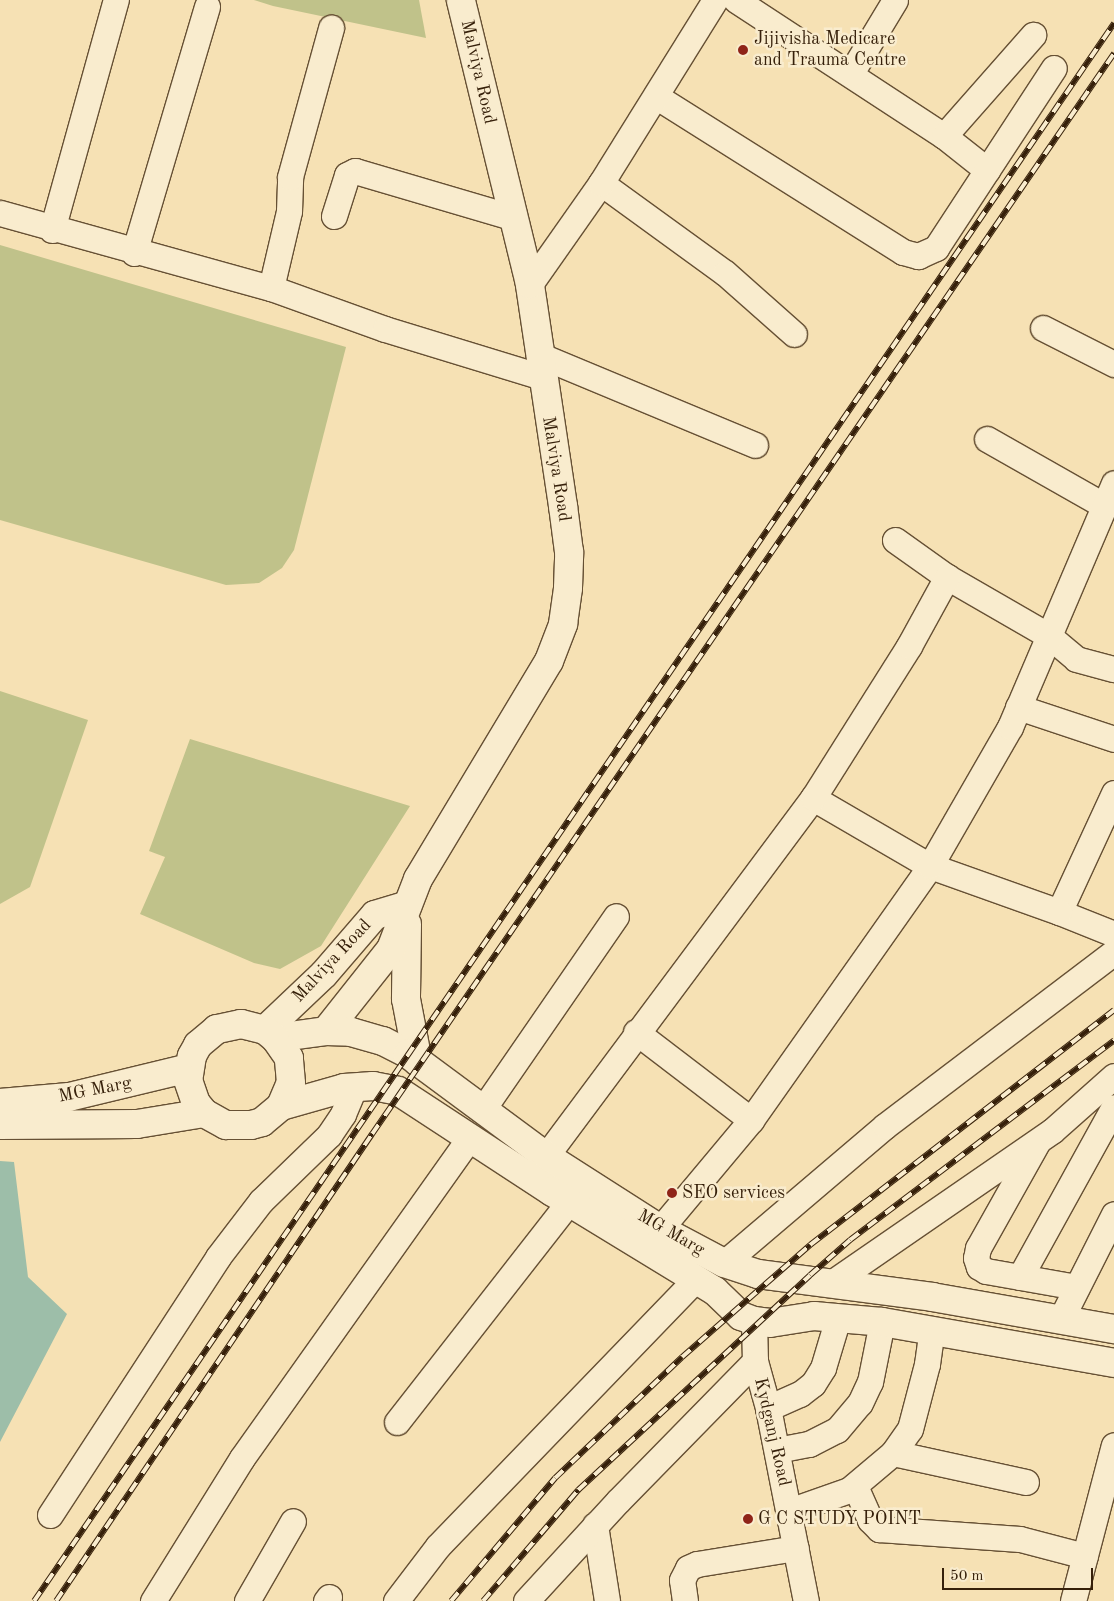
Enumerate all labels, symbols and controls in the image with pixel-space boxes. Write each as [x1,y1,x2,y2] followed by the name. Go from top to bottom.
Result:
[456,18,500,126] street label: Malviya Road
[754,29,906,72] place label: Jijivisha Medicare and Trauma Centre
[736,43,750,57] marker: Jijivisha Medicare and Trauma Centre
[537,415,575,523] street label: Malviya Road
[288,915,376,1007] street label: Malviya Road
[57,1072,133,1108] street label: MG Marg
[682,1182,785,1204] place label: SEO services
[666,1187,678,1199] marker: SEO services
[633,1205,709,1261] street label: MG Marg
[749,1376,795,1488] street label: Kydganj Road
[758,1508,921,1530] place label: G C STUDY POINT
[742,1513,754,1525] marker: G C STUDY POINT
[944,1558,1095,1590] scale bar
[950,1569,984,1584] text: 50 m

